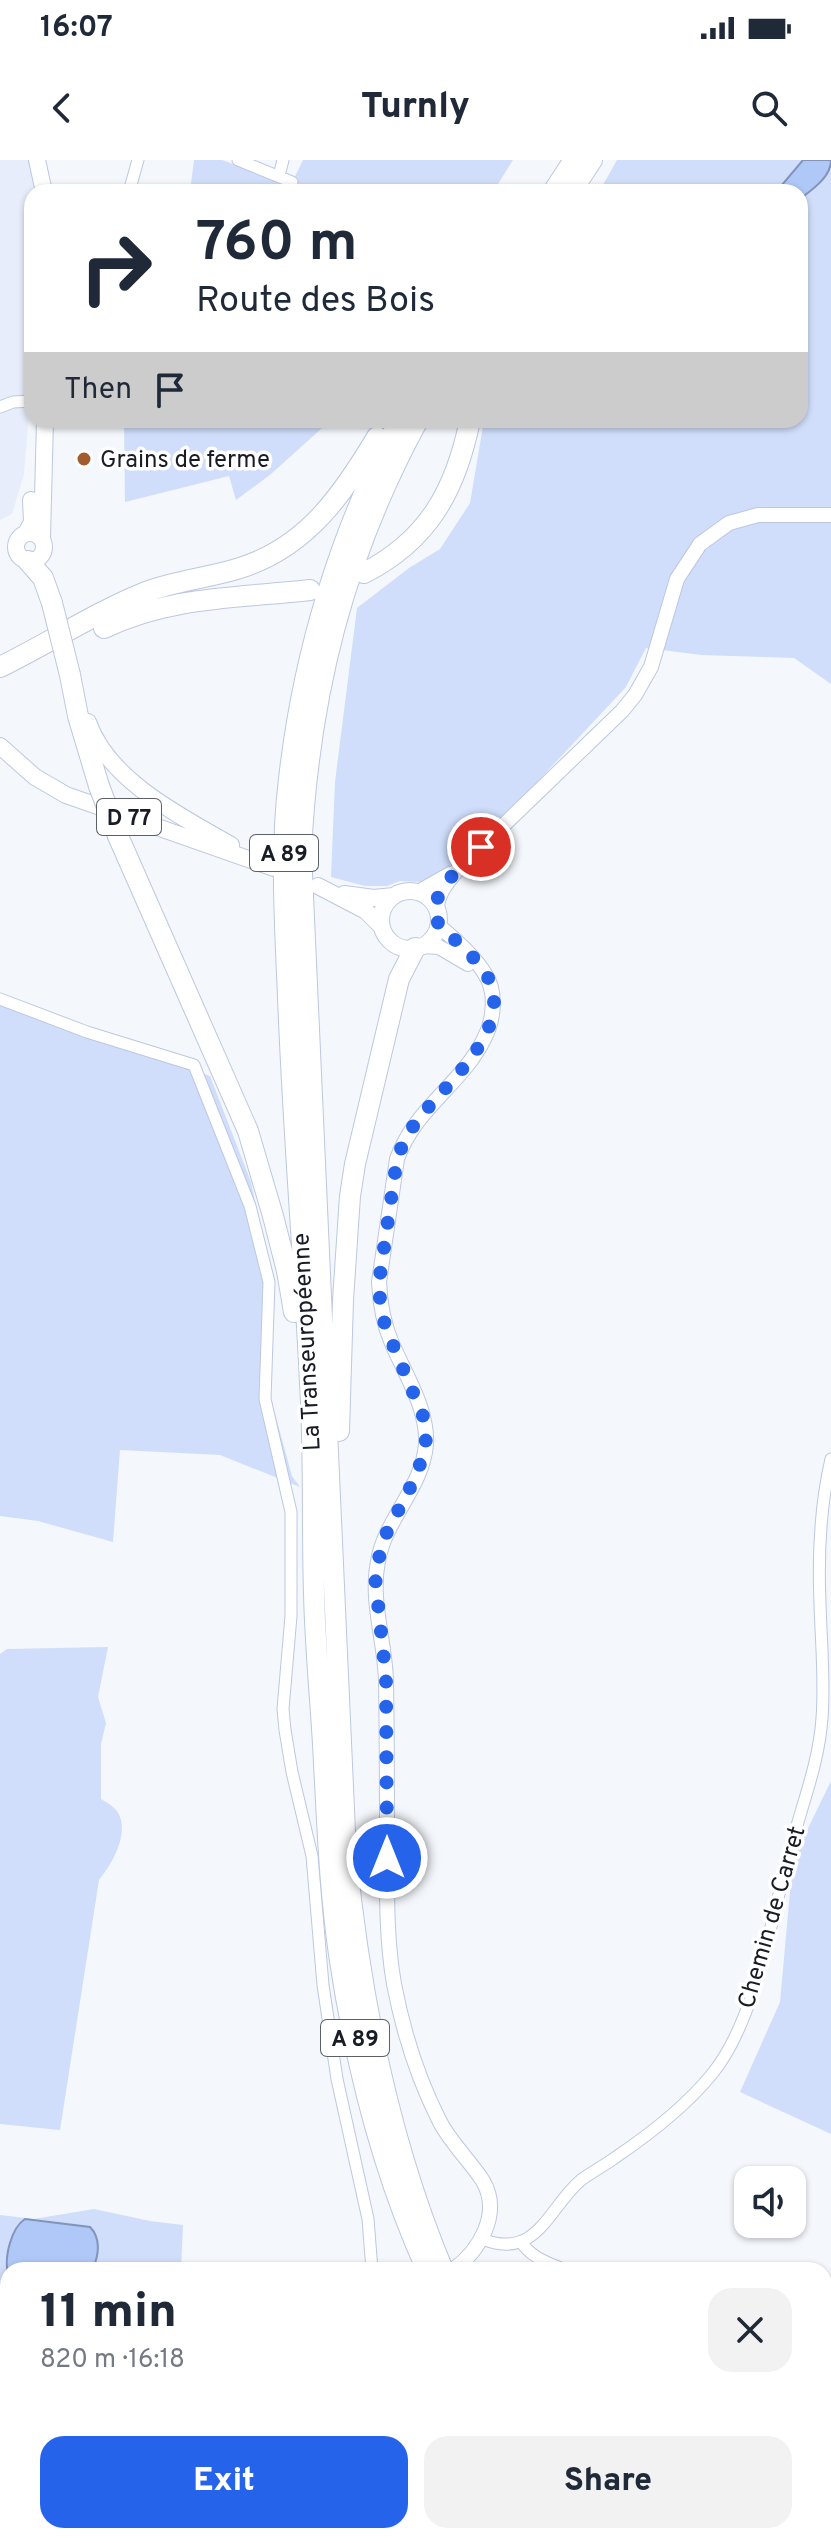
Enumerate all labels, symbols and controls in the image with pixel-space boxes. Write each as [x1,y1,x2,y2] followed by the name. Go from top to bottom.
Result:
[40,10,113,47] text: 16:07
[361,85,470,131] text: Turnly
[40,86,84,130] icon: back
[747,86,791,130] icon: search
[196,210,358,280] text: 760 m
[64,216,168,320] icon: right
[196,279,435,325] text: Route des Bois
[148,368,192,412] icon: arrive
[64,372,132,409] text: Then
[100,446,270,476] place label: Grains de ferme
[75,450,93,468] marker: Grains de ferme
[97,799,161,835] road number: D 77
[447,813,515,881] pin
[459,825,503,869] icon: arrive
[250,835,318,871] road number: A 89
[287,1232,329,1452] street label: La Transeuropéenne
[345,1816,429,1900] position arrow
[733,1823,813,2012] street label: Chemin de Carret
[321,2020,389,2056] road number: A 89
[734,2166,806,2238] map controls
[734,2166,806,2238] button: sound
[40,2284,177,2344] text: 11 min
[708,2288,792,2372] button: close
[40,2344,185,2377] text: 820 m · 16:18
[40,2436,408,2528] button: Exit
[424,2436,792,2528] button: Share

